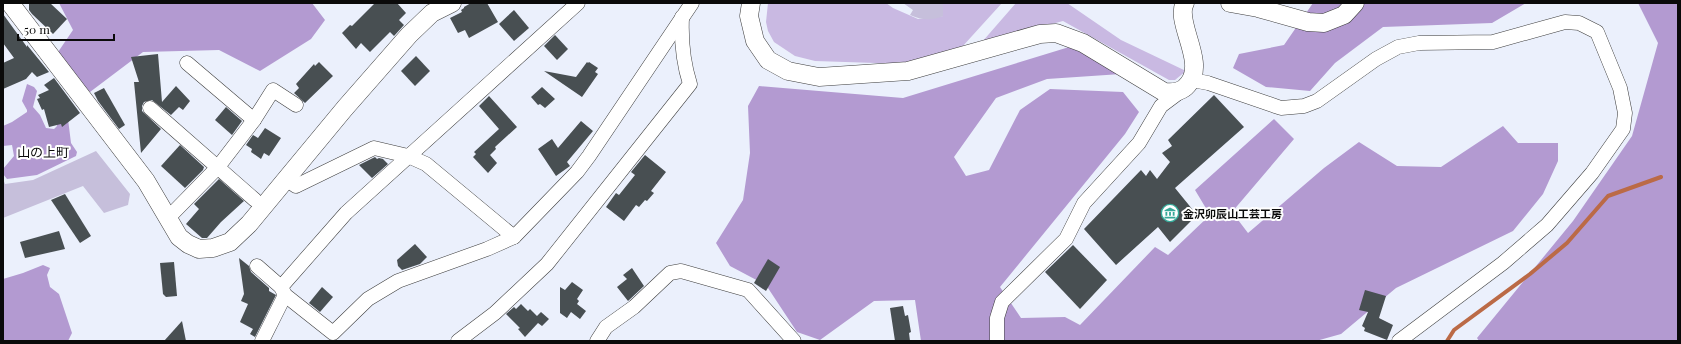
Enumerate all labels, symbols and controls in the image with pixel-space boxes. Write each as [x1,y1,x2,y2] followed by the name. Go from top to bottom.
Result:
[18,16,114,42] scale bar
[24,21,50,37] text: 50 m
[17,143,69,160] district label: 山の上町
[1160,203,1180,223] museum icon: 金沢卯辰山工芸工房
[1183,206,1282,221] place label: 金沢卯辰山工芸工房

